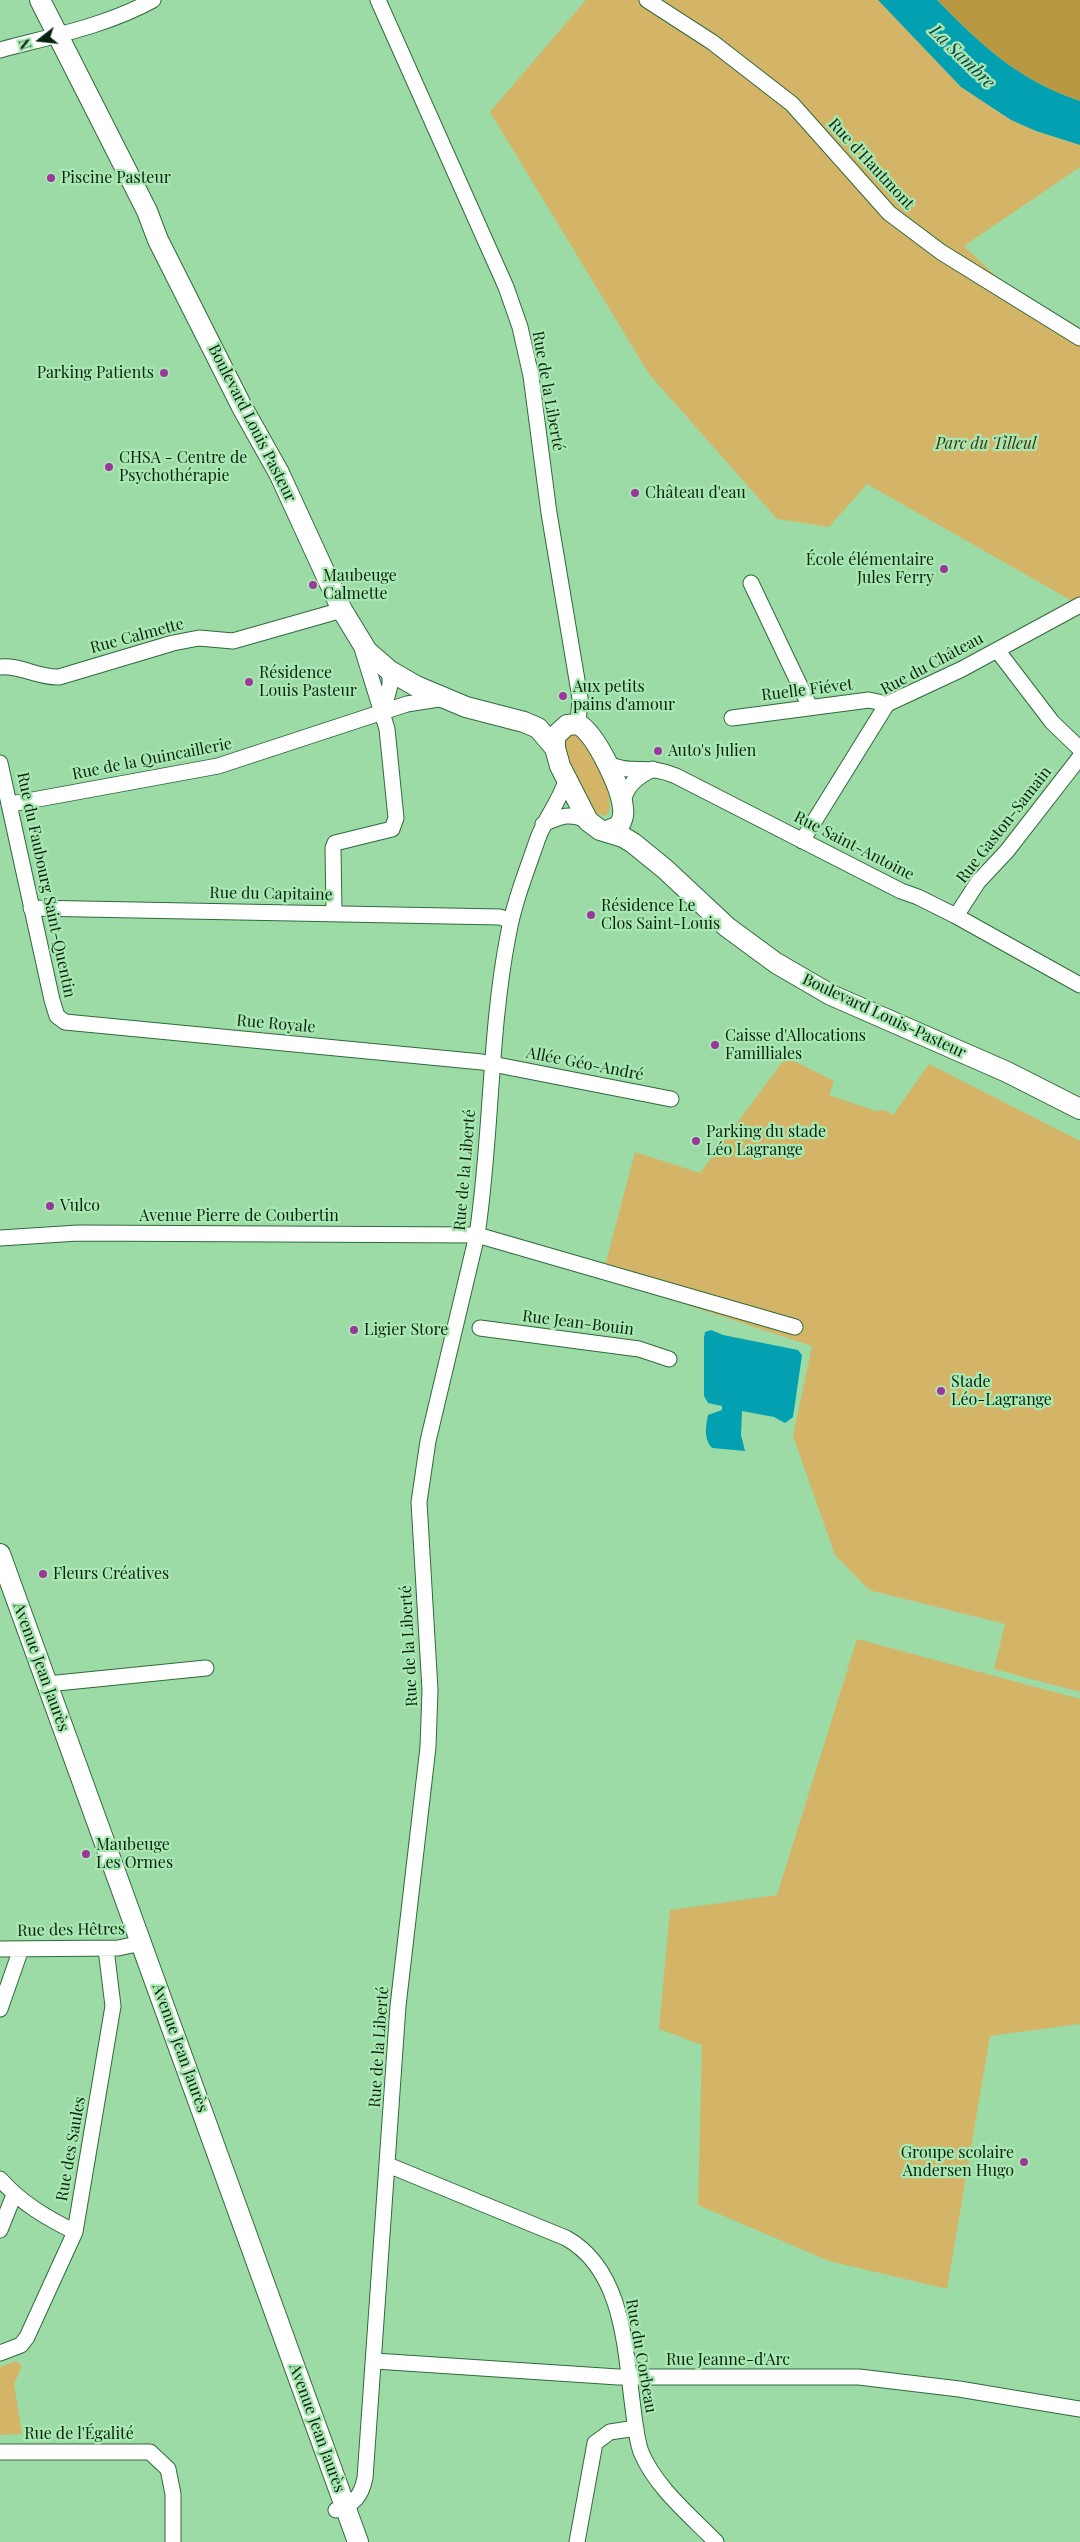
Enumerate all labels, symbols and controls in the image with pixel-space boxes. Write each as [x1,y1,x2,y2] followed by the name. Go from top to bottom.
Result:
[15,15,65,65] north arrow
[925,21,999,93] water label: La Sambre
[15,37,36,52] text: N
[824,115,918,213] street label: Rue d'Hautmont
[61,168,171,188] place label: Piscine Pasteur
[45,172,57,184] marker: Piscine Pasteur
[528,329,568,453] street label: Rue de la Liberté
[204,341,300,505] street label: Boulevard Louis Pasteur
[37,363,154,383] place label: Parking Patients
[158,367,170,379] marker: Parking Patients
[936,434,1036,454] park label: Parc du Tilleul
[119,448,247,486] place label: CHSA - Centre de Psychothérapie
[103,461,115,473] marker: CHSA - Centre de Psychothérapie
[645,483,746,503] place label: Château d'eau
[629,487,641,499] marker: Château d'eau
[806,550,934,588] place label: École élémentaire Jules Ferry
[938,563,950,575] marker: École élémentaire Jules Ferry
[323,566,397,604] place label: Maubeuge Calmette
[307,579,319,591] marker: Maubeuge Calmette
[88,614,186,658] street label: Rue Calmette
[877,629,987,699] street label: Rue du Château
[259,663,357,701] place label: Résidence Louis Pasteur
[760,675,854,705] street label: Ruelle Fiévet
[243,676,255,688] marker: Résidence Louis Pasteur
[573,677,675,715] place label: Aux petits pains d'amour
[557,690,569,702] marker: Aux petits pains d'amour
[70,734,234,784] street label: Rue de la Quincaillerie
[668,741,756,761] place label: Auto's Julien
[652,745,664,757] marker: Auto's Julien
[952,763,1056,887] street label: Rue Gaston-Samain
[13,770,79,1000] street label: Rue du Faubourg Saint-Quentin
[791,807,917,885] street label: Rue Saint-Antoine
[209,883,333,905] street label: Rue du Capitaine
[601,896,720,934] place label: Résidence Le Clos Saint-Louis
[585,909,597,921] marker: Résidence Le Clos Saint-Louis
[799,970,969,1062] street label: Boulevard Louis-Pasteur
[236,1011,316,1037] street label: Rue Royale
[725,1026,866,1064] place label: Caisse d'Allocations Familliales
[709,1039,721,1051] marker: Caisse d'Allocations Familliales
[525,1043,645,1085] street label: Allée Géo-André
[450,1109,480,1231] street label: Rue de la Liberté
[706,1122,826,1160] place label: Parking du stade Léo Lagrange
[690,1135,702,1147] marker: Parking du stade Léo Lagrange
[60,1196,100,1216] place label: Vulco
[44,1200,56,1212] marker: Vulco
[139,1206,339,1226] street label: Avenue Pierre de Coubertin
[521,1307,635,1339] street label: Rue Jean-Bouin
[364,1320,448,1340] place label: Ligier Store
[348,1324,360,1336] marker: Ligier Store
[951,1372,1052,1410] place label: Stade Léo-Lagrange
[935,1385,947,1397] marker: Stade Léo-Lagrange
[53,1564,169,1584] place label: Fleurs Créatives
[37,1568,49,1580] marker: Fleurs Créatives
[396,1585,422,1707] street label: Rue de la Liberté
[9,1600,73,1734] street label: Avenue Jean Jaurès
[96,1835,173,1873] place label: Maubeuge Les Ormes
[80,1848,92,1860] marker: Maubeuge Les Ormes
[17,1919,125,1941] street label: Rue des Hêtres
[148,1981,212,2115] street label: Avenue Jean Jaurès
[365,1986,393,2108] street label: Rue de la Liberté
[52,2095,90,2203] street label: Rue des Saules
[901,2143,1014,2181] place label: Groupe scolaire Andersen Hugo
[1018,2156,1030,2168] marker: Groupe scolaire Andersen Hugo
[622,2298,660,2414] street label: Rue du Corbeau
[666,2350,790,2370] street label: Rue Jeanne-d'Arc
[285,2361,349,2495] street label: Avenue Jean Jaurès
[24,2424,134,2444] street label: Rue de l'Égalité

